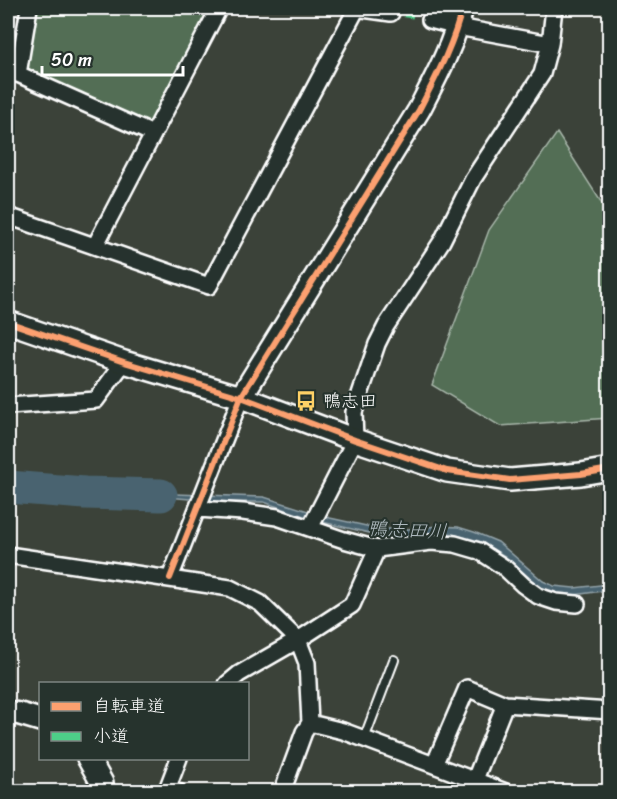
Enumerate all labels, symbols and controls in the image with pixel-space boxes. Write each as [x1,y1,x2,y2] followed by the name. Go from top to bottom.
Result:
[42,39,183,77] scale bar
[51,44,92,76] text: 50 m
[323,385,377,417] place label: 鴨志田
[294,389,318,413] bus stop icon: 鴨志田
[366,510,448,550] water label: 鴨志田川
[39,682,249,760] legend
[93,690,165,722] text: 自転車道
[93,720,129,752] text: 小道

